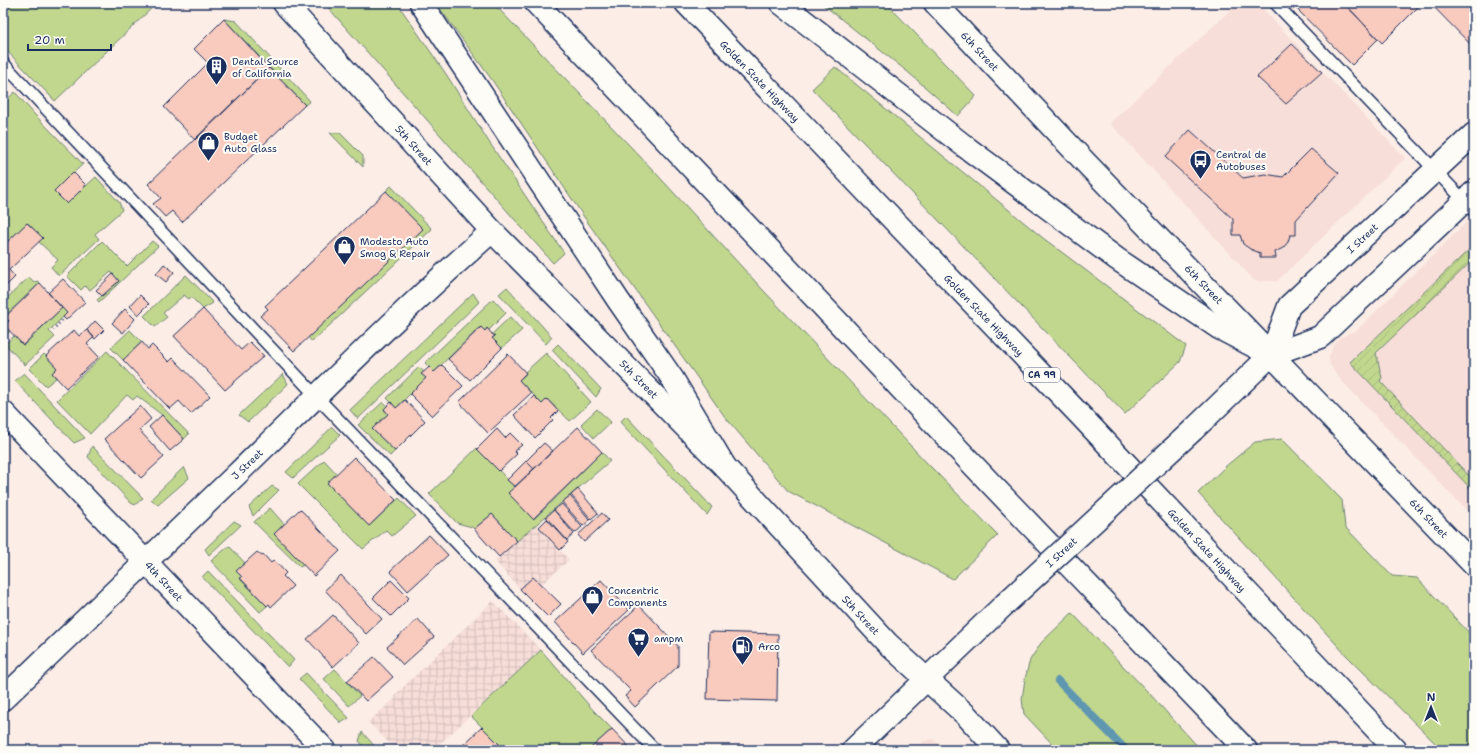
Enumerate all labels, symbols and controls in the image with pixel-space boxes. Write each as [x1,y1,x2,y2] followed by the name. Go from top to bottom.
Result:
[28,26,111,52] scale bar
[958,29,1001,74] street label: 6th Street
[34,32,65,48] text: 20 m
[717,38,802,125] street label: Golden State Highway
[203,54,229,87] building icon: Dental Source of California
[232,55,299,80] place label: Dental Source of California
[392,123,435,168] street label: 5th Street
[195,129,221,162] shop icon: Budget Auto Glass
[224,130,277,155] place label: Budget Auto Glass
[1188,147,1214,180] bus stop icon: Central de Autobuses
[1216,148,1267,173] place label: Central de Autobuses
[1344,221,1381,256] street label: I Street
[331,234,357,267] shop icon: Modesto Auto Smog & Repair
[360,235,431,260] place label: Modesto Auto Smog & Repair
[1182,262,1226,307] street label: 6th Street
[941,272,1026,359] street label: Golden State Highway
[617,357,661,401] street label: 5th Street
[1024,368,1060,382] road number: CA 99
[229,446,266,483] street label: J Street
[1407,496,1451,541] street label: 6th Street
[1165,506,1249,595] street label: Golden State Highway
[1043,535,1080,570] street label: I Street
[142,559,186,604] street label: 4th Street
[579,583,605,616] shop icon: Concentric Components
[608,584,667,609] place label: Concentric Components
[839,593,882,638] street label: 5th Street
[626,625,652,658] supermarket icon: ampm
[654,632,683,645] place label: ampm
[730,633,756,666] fuel station icon: Arco
[758,640,780,653] place label: Arco
[1411,687,1451,727] north arrow
[1427,690,1436,705] text: N

